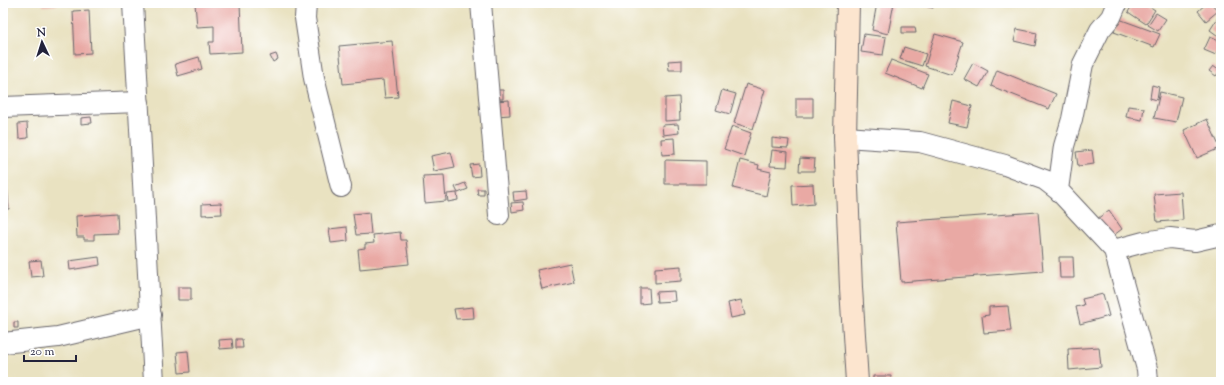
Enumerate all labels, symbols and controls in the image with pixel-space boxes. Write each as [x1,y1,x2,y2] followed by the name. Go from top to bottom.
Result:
[22,22,62,62] north arrow
[35,25,47,41] text: N
[24,337,76,363] scale bar
[30,343,55,361] text: 20 m

